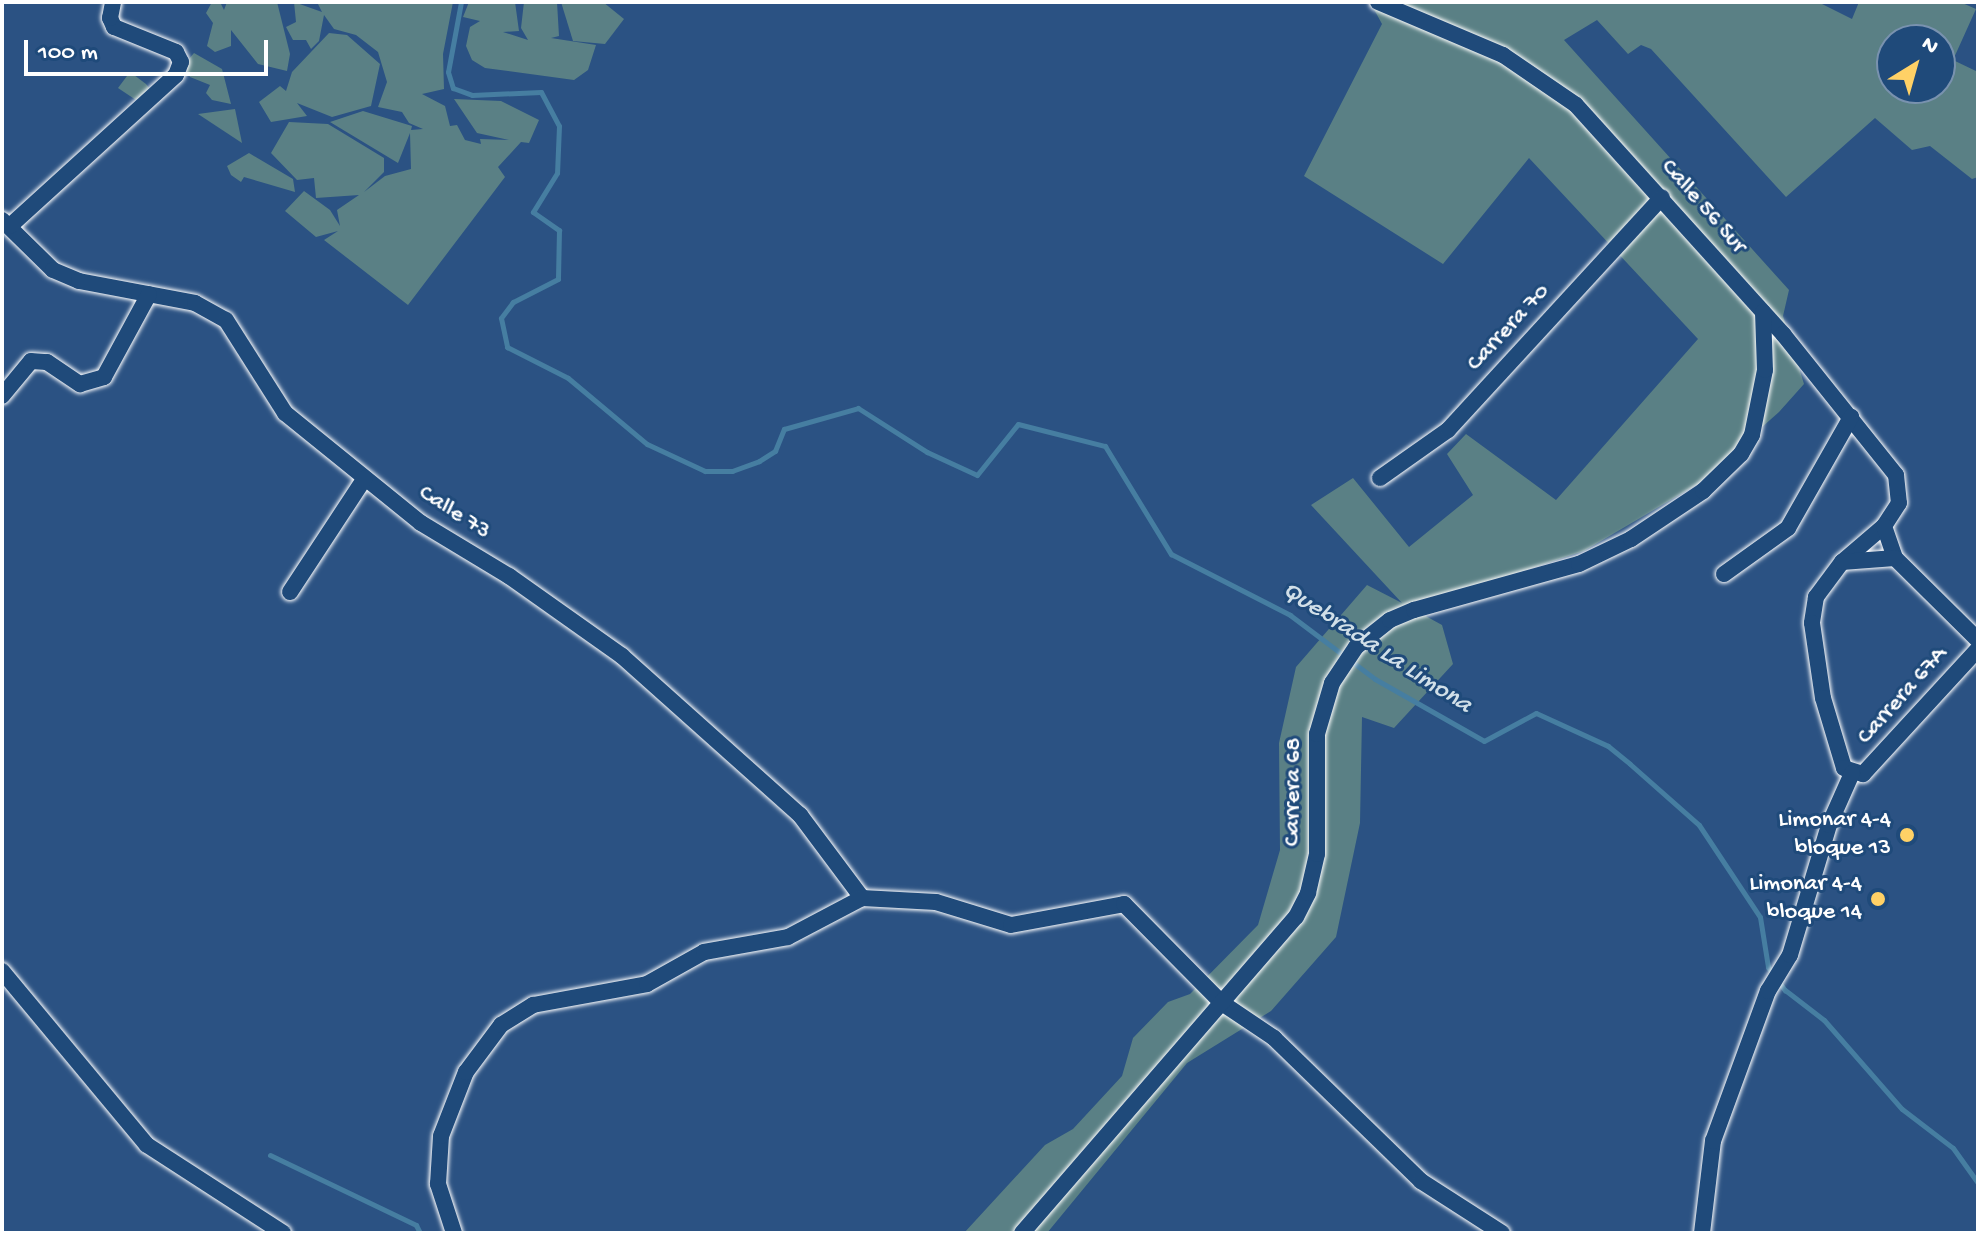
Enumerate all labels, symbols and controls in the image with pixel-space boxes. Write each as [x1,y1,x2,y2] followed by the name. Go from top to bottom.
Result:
[28,24,272,74] scale bar
[1876,24,1956,104] north arrow
[1916,32,1943,61] text: N
[38,39,98,68] text: 100 m
[1654,154,1752,260] street label: Calle 56 Sur
[1461,278,1557,378] street label: Carrera 70
[413,479,495,547] street label: Calle 73
[1275,576,1477,722] water label: Quebrada La Limona
[1851,641,1955,751] street label: Carrera 67A
[1279,737,1309,847] street label: Carrera 68
[1778,807,1891,863] place label: Limonar 4-4 bloque 13
[1898,826,1916,844] marker: Limonar 4-4 bloque 13
[1749,871,1862,927] place label: Limonar 4-4 bloque 14
[1869,890,1887,908] marker: Limonar 4-4 bloque 14

